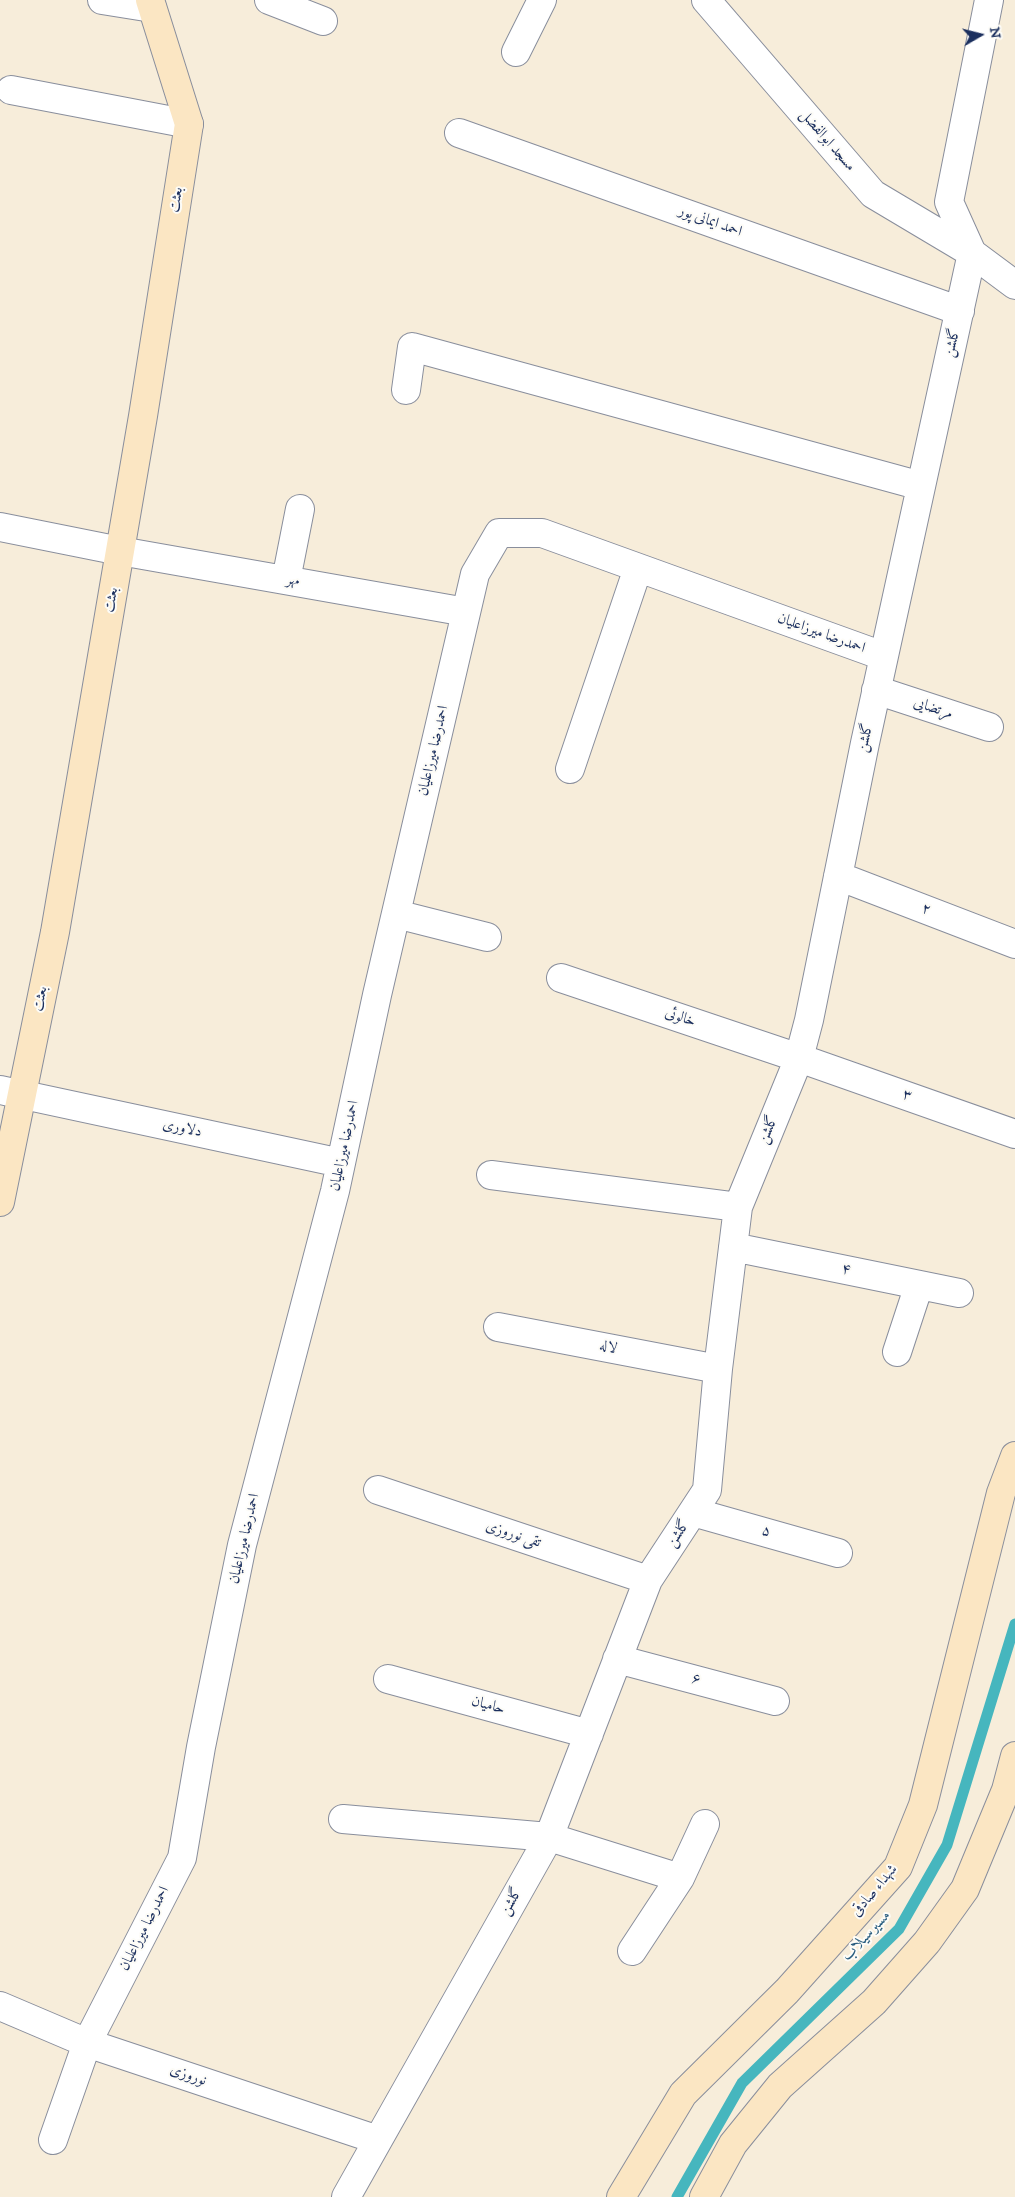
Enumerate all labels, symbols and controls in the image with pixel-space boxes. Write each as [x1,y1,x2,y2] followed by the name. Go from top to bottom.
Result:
[955,10,1005,60] north arrow
[985,26,1005,40] text: N
[795,106,859,176] street label: مسجد ابوالفضل
[166,186,188,214] street label: بعثت
[676,202,744,242] street label: احمد ایمانی پور
[941,327,965,359] street label: گلشن
[285,571,301,591] street label: مهر
[101,586,123,614] street label: بعثت
[775,610,867,658] street label: احمدرضا میرزاعلیان
[911,694,955,724] street label: مرتضایی
[415,704,453,798] street label: احمدرضا میرزاعلیان
[854,722,878,754] street label: گلشن
[919,900,933,920] street label: ۲
[30,985,52,1013] street label: بعثت
[662,1004,698,1032] street label: خالوئی
[900,1086,914,1106] street label: ۳
[327,1099,363,1193] street label: احمدرضا میرزاعلیان
[755,1113,783,1147] street label: گلشن
[161,1116,203,1142] street label: دلاوری
[840,1260,852,1280] street label: ۴
[598,1337,618,1359] street label: لاله
[226,1492,264,1586] street label: احمدرضا میرزاعلیان
[663,1517,695,1551] street label: گلشن
[483,1518,543,1552] street label: تقی نوروزی
[759,1522,773,1542] street label: ۵
[689,1670,703,1690] street label: ۶
[469,1693,507,1719] street label: حامیان
[848,1861,902,1921] street label: شهداء صادقی
[116,1884,174,1974] street label: احمدرضا میرزاعلیان
[497,1885,527,1919] street label: گلشن
[839,1906,895,1966] water label: مسیرسیلاب
[167,2061,209,2091] street label: نوروزی

